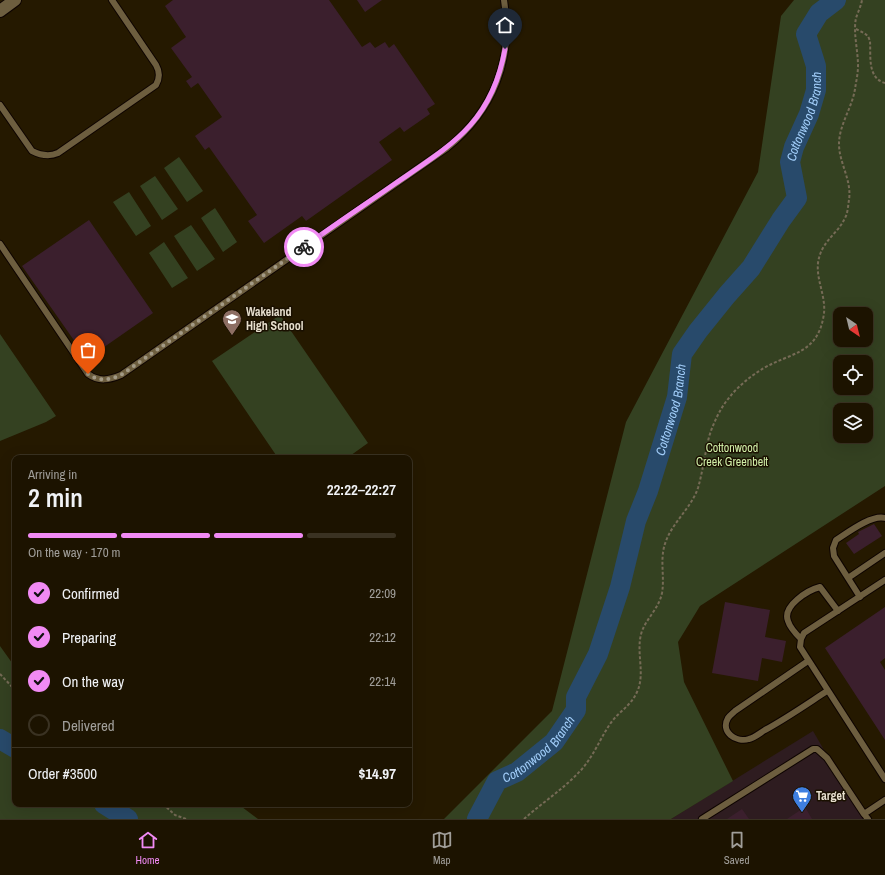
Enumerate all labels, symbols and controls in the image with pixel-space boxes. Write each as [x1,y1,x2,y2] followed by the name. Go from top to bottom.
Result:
[488,8,522,49] pin
[494,14,516,36] icon: home
[783,72,825,163] water label: Cottonwood Branch
[284,227,324,267] courier
[293,236,315,258] icon: bike
[246,304,304,334] place label: Wakeland High School
[833,307,873,347] north arrow
[833,307,873,443] map controls
[221,308,243,336] school or university icon: Wakeland High School
[71,333,105,374] pin
[77,339,99,361] icon: bag
[833,355,873,395] button: locate
[651,363,690,458] water label: Cottonwood Branch
[833,403,873,443] button: layers
[696,440,768,470] park label: Cottonwood Creek Greenbelt
[28,466,77,483] text: Arriving in
[327,479,396,500] text: 22:22–22:27
[28,480,83,515] text: 2 min
[28,544,120,561] text: On the way · 170 m
[28,582,50,604] icon: check
[62,583,119,604] text: Confirmed
[369,585,396,602] text: 22:09
[28,626,50,648] icon: check
[62,627,116,648] text: Preparing
[369,629,396,646] text: 22:12
[28,670,50,692] icon: check
[62,671,124,692] text: On the way
[369,673,396,690] text: 22:14
[499,712,579,787] water label: Cottonwood Branch
[62,715,115,736] text: Delivered
[28,763,97,784] text: Order #3500
[358,763,396,784] text: $14.97
[791,785,813,813] supermarket icon: Target
[816,788,846,804] place label: Target
[136,829,160,867] tab: Home
[431,829,453,867] tab: Map
[724,829,749,867] tab: Saved

